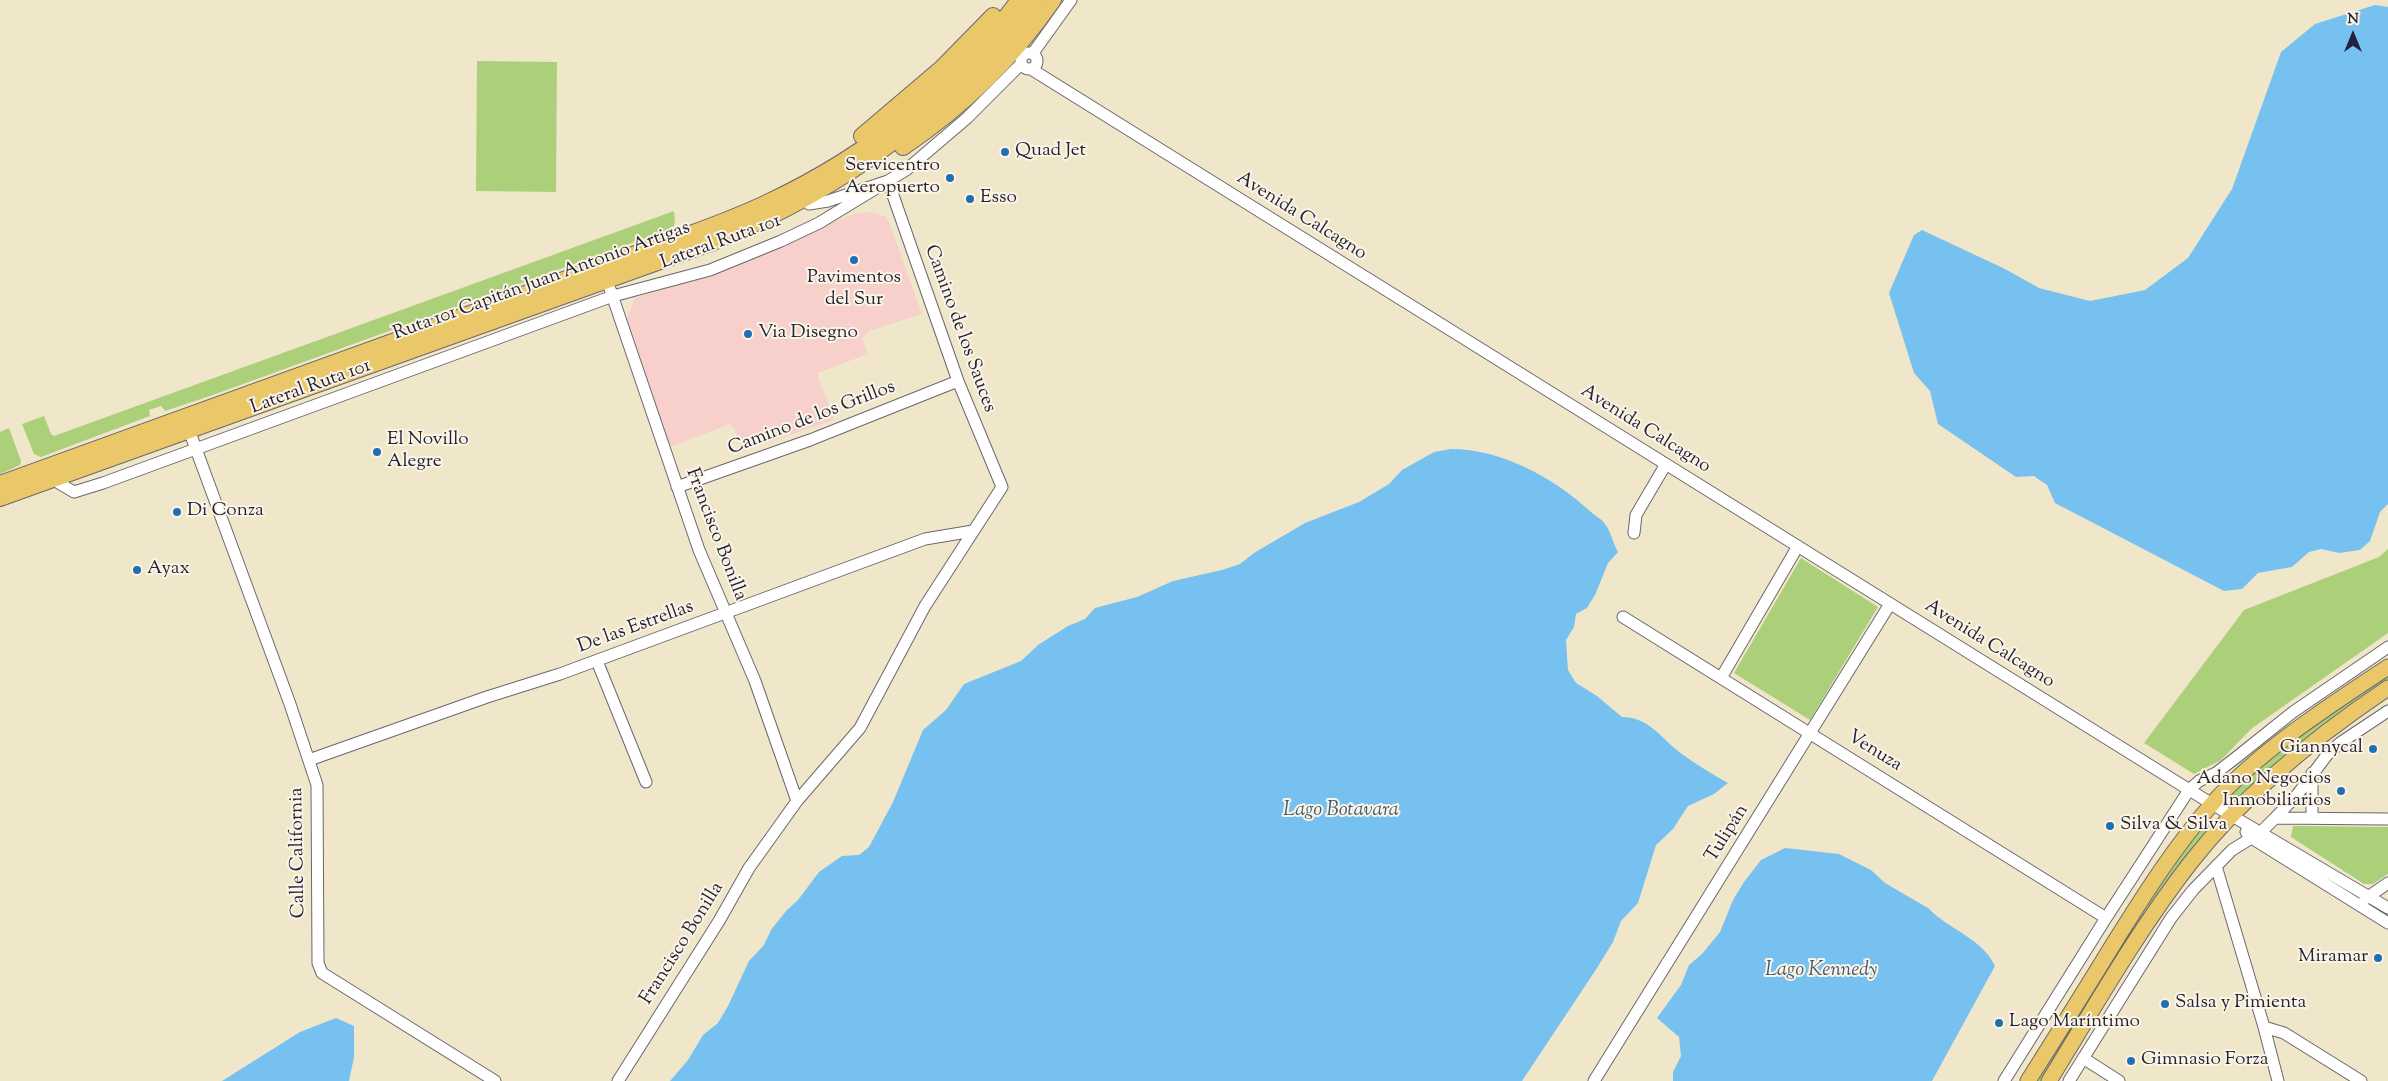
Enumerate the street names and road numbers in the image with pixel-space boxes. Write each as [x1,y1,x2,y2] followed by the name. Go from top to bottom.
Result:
[1232,168,1370,266] street label: Avenida Calcagno
[658,211,784,275] street label: Lateral Ruta 101
[390,218,694,346] street label: Ruta 101 Capitán Juan Antonio Artigas
[918,242,1000,416] street label: Camino de los Sauces
[248,356,374,420] street label: Lateral Ruta 101
[725,377,899,461] street label: Camino de los Grillos
[1576,381,1714,479] street label: Avenida Calcagno
[679,466,751,604] street label: Francisco Bonilla
[575,596,697,660] street label: De las Estrellas
[1920,596,2058,694] street label: Avenida Calcagno
[1842,726,1906,778] street label: Venuza
[286,787,312,919] street label: Calle California
[1701,801,1755,867] street label: Tulipán
[636,879,730,1009] street label: Francisco Bonilla

